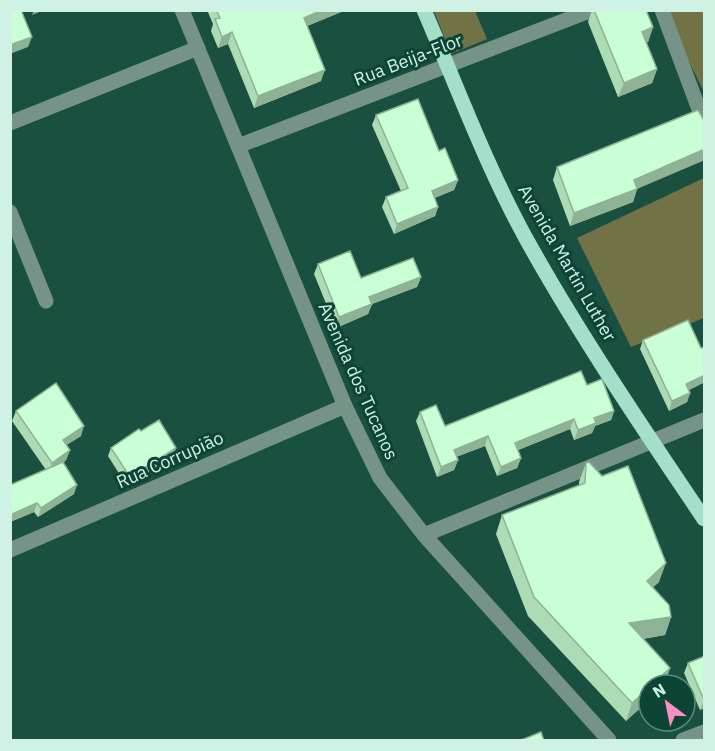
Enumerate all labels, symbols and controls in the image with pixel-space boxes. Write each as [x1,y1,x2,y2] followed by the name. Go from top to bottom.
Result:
[350,28,466,91] street label: Rua Beija-Flor
[513,180,622,346] street label: Avenida Martin Luther
[313,299,403,463] street label: Avenida dos Tucanos
[113,426,227,493] street label: Rua Corrupião
[637,673,697,733] north arrow
[649,679,669,702] text: N

